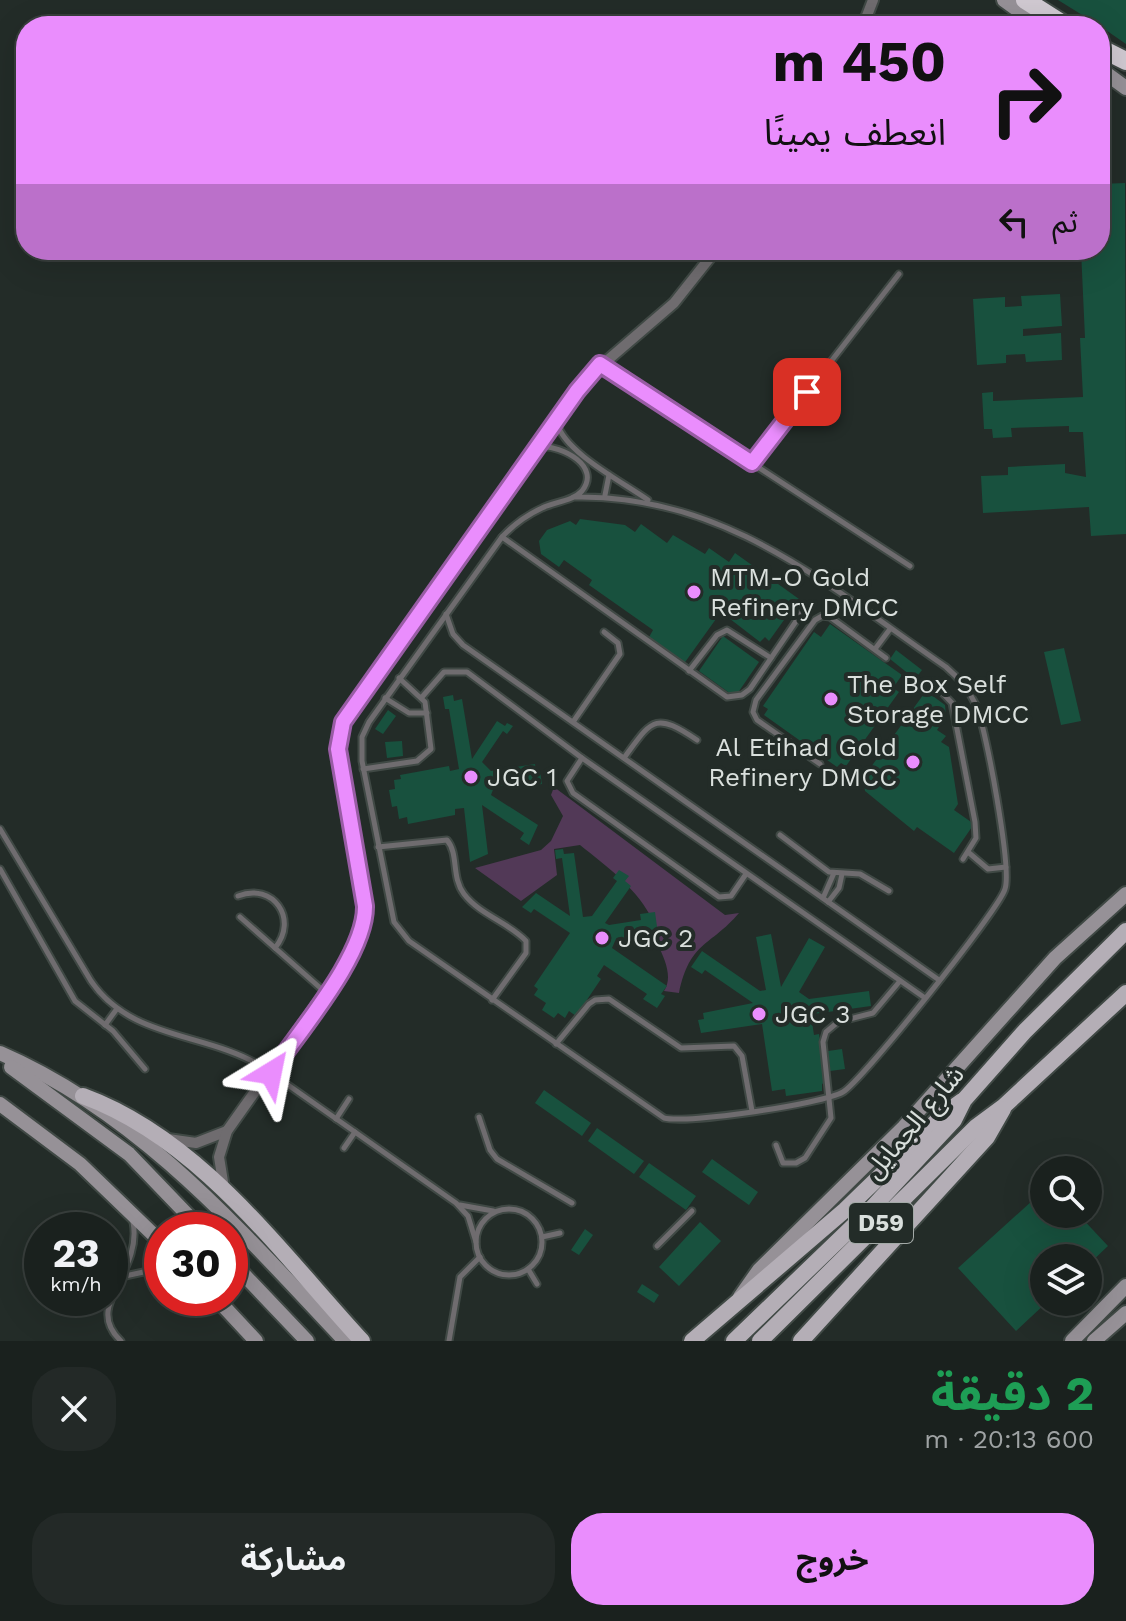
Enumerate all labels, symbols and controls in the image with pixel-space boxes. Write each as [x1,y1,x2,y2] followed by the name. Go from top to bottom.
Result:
[772,29,946,95] text: 450 m
[974,48,1078,152] icon: right
[764,112,946,154] text: انعطف يمينًا
[992,200,1036,244] icon: left
[1052,204,1078,239] text: ثم
[773,358,841,426] pin
[785,370,829,414] icon: arrive
[710,562,899,622] place label: MTM-O Gold Refinery DMCC
[685,583,703,601] marker: MTM-O Gold Refinery DMCC
[847,669,1029,729] place label: The Box Self Storage DMCC
[822,690,840,708] marker: The Box Self Storage DMCC
[708,732,897,792] place label: Al Etihad Gold Refinery DMCC
[904,753,922,771] marker: Al Etihad Gold Refinery DMCC
[487,762,557,792] place label: JGC 1
[462,768,480,786] marker: JGC 1
[618,923,693,953] place label: JGC 2
[593,929,611,947] marker: JGC 2
[775,999,850,1029] place label: JGC 3
[750,1005,768,1023] marker: JGC 3
[229,1031,313,1115] position arrow
[858,1059,973,1187] street label: شارع الجمايل
[1030,1156,1102,1316] map controls
[1030,1156,1102,1228] button: search
[849,1203,913,1243] road number: D59
[144,1212,248,1316] speed limit sign: 30
[52,1230,100,1277] text: 23
[1030,1244,1102,1316] button: layers
[50,1272,102,1296] text: km/h
[931,1365,1094,1422] text: 2 دقيقة
[32,1367,116,1451] button: close
[924,1424,1094,1454] text: 600 m · 20:13
[32,1513,555,1605] button: مشاركة
[571,1513,1094,1605] button: خروج

